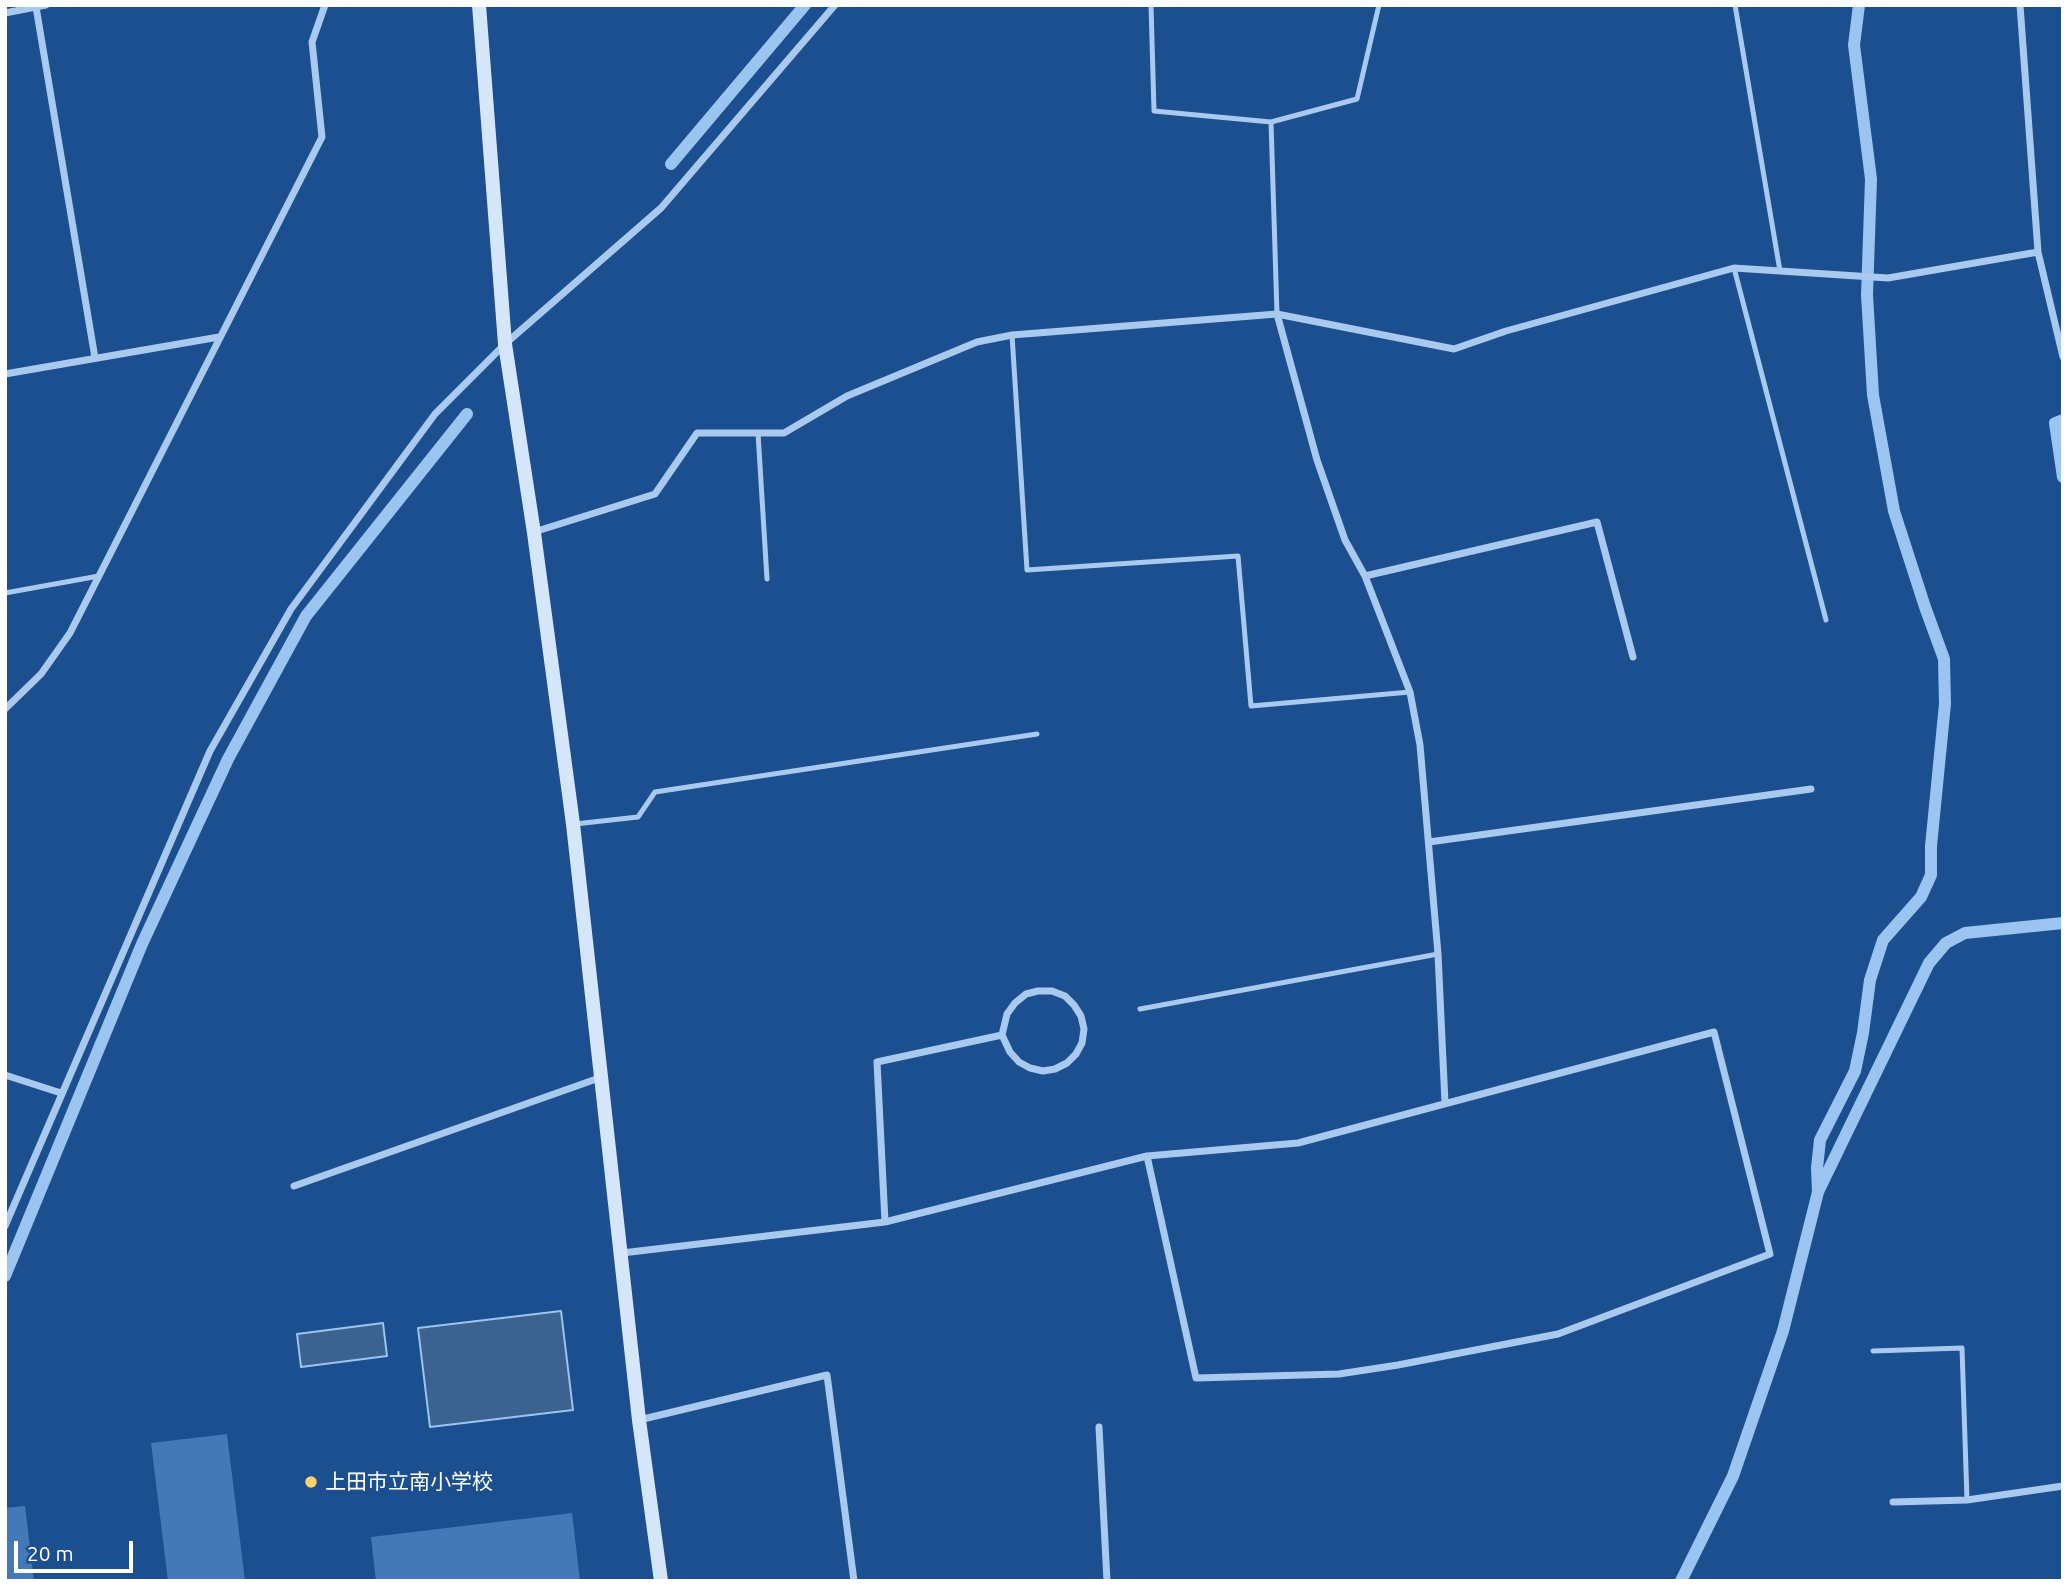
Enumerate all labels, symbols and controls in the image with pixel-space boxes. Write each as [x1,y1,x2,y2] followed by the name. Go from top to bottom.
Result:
[325,1469,493,1495] place label: 上田市立南小学校
[303,1474,319,1490] marker: 上田市立南小学校
[18,1526,136,1570] scale bar
[27,1541,74,1565] text: 20 m

